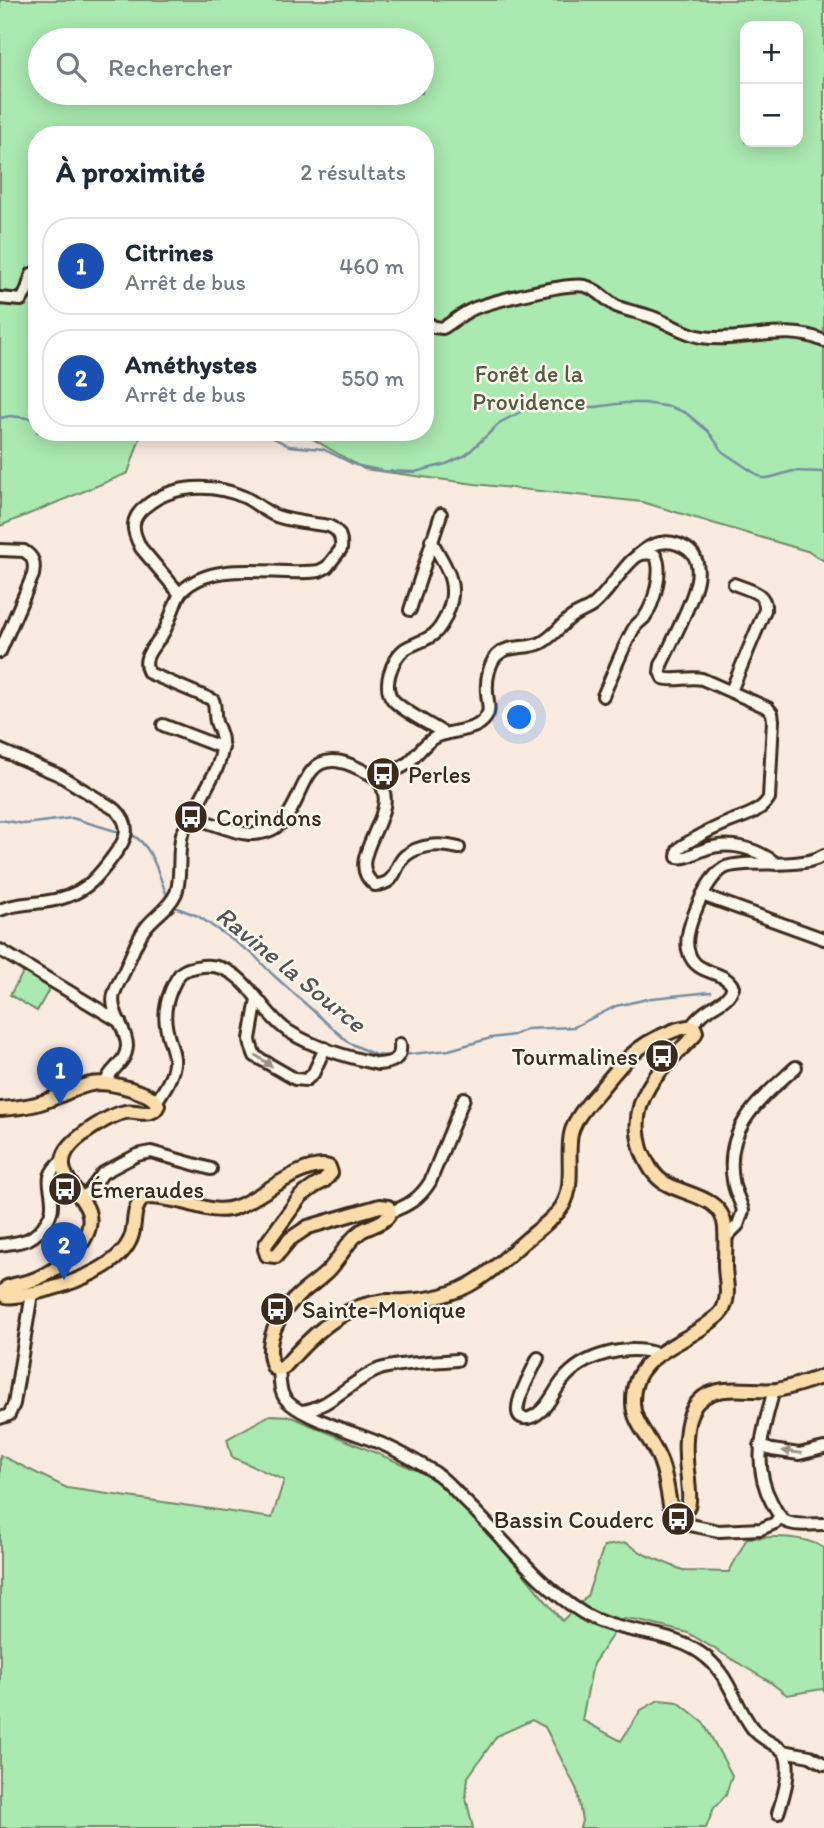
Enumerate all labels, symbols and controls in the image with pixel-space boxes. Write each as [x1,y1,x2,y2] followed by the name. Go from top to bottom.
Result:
[740,21,803,147] map controls
[740,21,803,84] button: +
[28,28,434,105] search box
[52,48,90,86] icon: search
[108,51,232,83] text: Rechercher
[740,84,803,147] button: −
[56,153,205,190] text: À proximité
[300,158,406,186] text: 2 résultats
[125,236,213,268] text: Citrines
[76,252,86,280] text: 1
[339,252,404,280] text: 460 m
[125,268,246,296] text: Arrêt de bus
[125,348,257,380] text: Améthystes
[472,359,586,416] park label: Forêt de la Providence
[75,364,87,392] text: 2
[341,364,404,392] text: 550 m
[125,380,246,408] text: Arrêt de bus
[502,700,536,734] your location
[364,755,402,793] bus stop icon: Perles
[408,760,471,789] place label: Perles
[172,798,210,836] bus stop icon: Corindons
[216,803,322,832] place label: Corindons
[210,899,374,1040] water label: Ravine la Source
[643,1037,681,1075] bus stop icon: Tourmalines
[512,1042,638,1071] place label: Tourmalines
[37,1047,83,1105] pin: 1
[255,1054,273,1068] one-way arrow
[46,1170,84,1208] bus stop icon: Émeraudes
[90,1175,204,1204] place label: Émeraudes
[41,1222,87,1280] pin: 2
[258,1290,296,1328] bus stop icon: Sainte-Monique
[302,1295,466,1324] place label: Sainte-Monique
[781,1447,803,1458] one-way arrow
[659,1500,697,1538] bus stop icon: Bassin Couderc
[494,1505,654,1534] place label: Bassin Couderc

